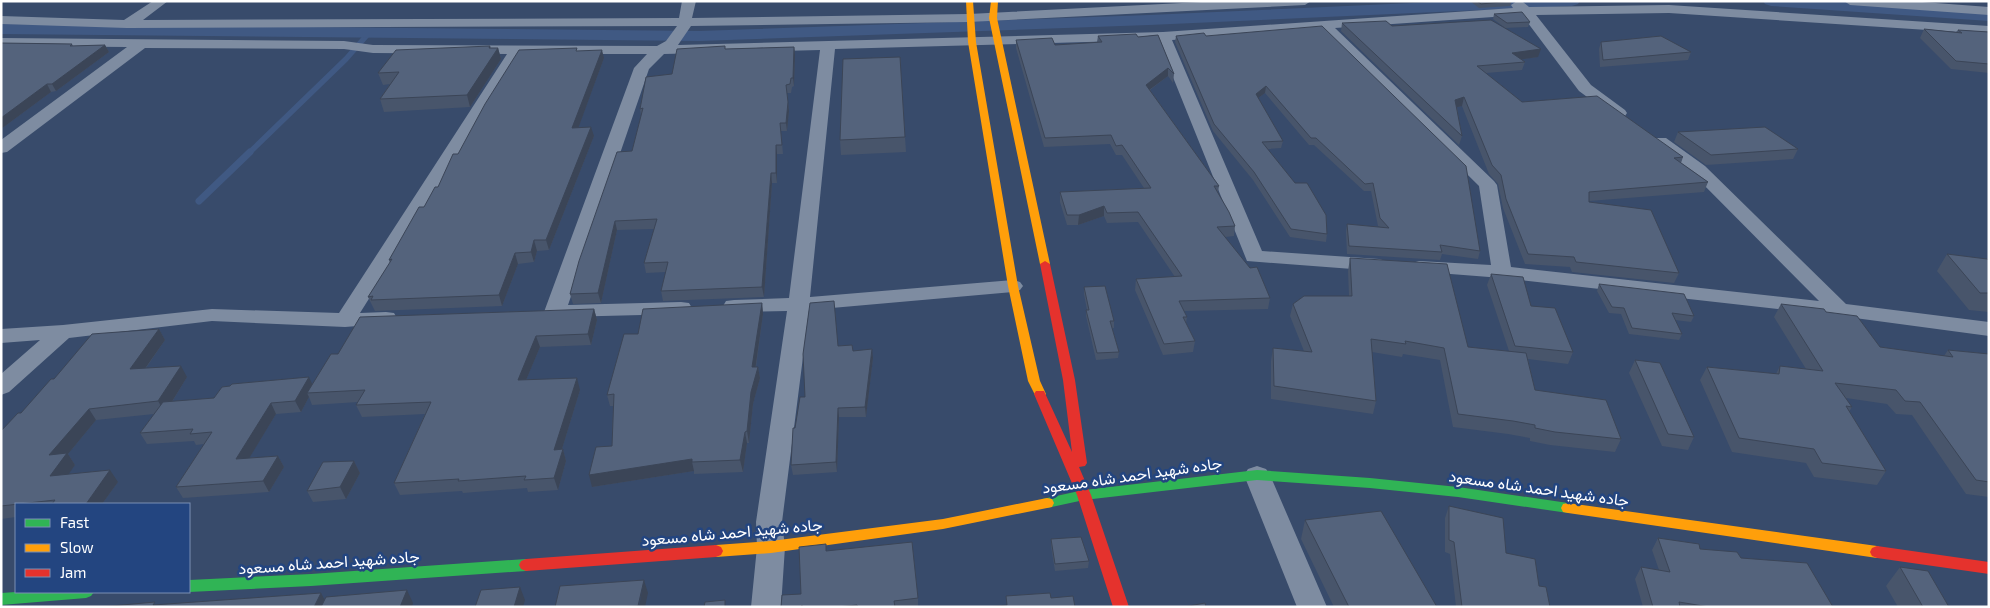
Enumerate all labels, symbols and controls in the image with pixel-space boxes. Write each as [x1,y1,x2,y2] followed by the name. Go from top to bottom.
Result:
[1041,452,1224,499] street label: جاده شهيد احمد شاه مسعود
[1448,465,1631,512] street label: جاده شهيد احمد شاه مسعود
[15,503,190,593] legend
[60,513,90,531] text: Fast
[641,514,824,551] street label: جاده شهيد احمد شاه مسعود
[60,538,94,556] text: Slow
[238,546,421,579] street label: جاده شهيد احمد شاه مسعود
[60,563,86,581] text: Jam

